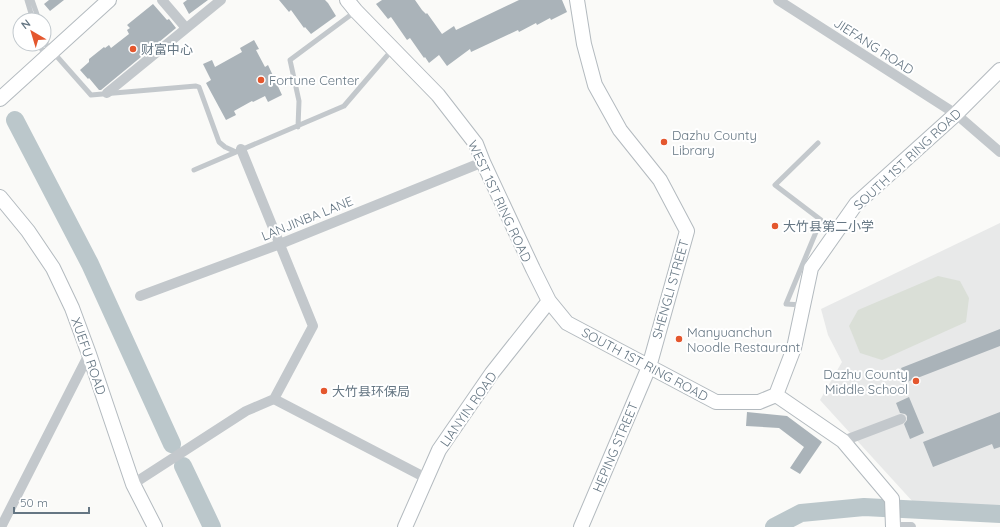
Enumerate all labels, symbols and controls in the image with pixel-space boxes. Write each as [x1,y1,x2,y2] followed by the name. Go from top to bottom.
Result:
[12,12,52,52] north arrow
[831,14,917,78] street label: JIEFANG ROAD
[18,16,33,32] text: N
[141,41,193,57] place label: 财富中心
[128,44,138,54] marker: 财富中心
[269,72,359,88] place label: Fortune Center
[256,75,266,85] marker: Fortune Center
[850,105,964,213] street label: SOUTH 1ST RING ROAD
[672,127,757,158] place label: Dazhu County Library
[659,137,669,147] marker: Dazhu County Library
[465,138,535,264] street label: WEST 1ST RING ROAD
[259,192,355,244] street label: LANJINBA LANE
[783,218,874,234] place label: 大竹县第二小学
[770,221,780,231] marker: 大竹县第二小学
[648,237,692,341] street label: SHENGLI STREET
[68,315,110,397] street label: XUEFU ROAD
[579,324,711,404] street label: SOUTH 1ST RING ROAD
[687,324,800,355] place label: Manyuanchun Noodle Restaurant
[674,334,684,344] marker: Manyuanchun Noodle Restaurant
[823,366,908,397] place label: Dazhu County Middle School
[436,368,500,450] street label: LIANYIN ROAD
[911,376,921,386] marker: Dazhu County Middle School
[332,383,410,399] place label: 大竹县环保局
[319,386,329,396] marker: 大竹县环保局
[589,399,641,494] street label: HEPING STREET
[14,489,89,515] scale bar
[20,495,48,510] text: 50 m

